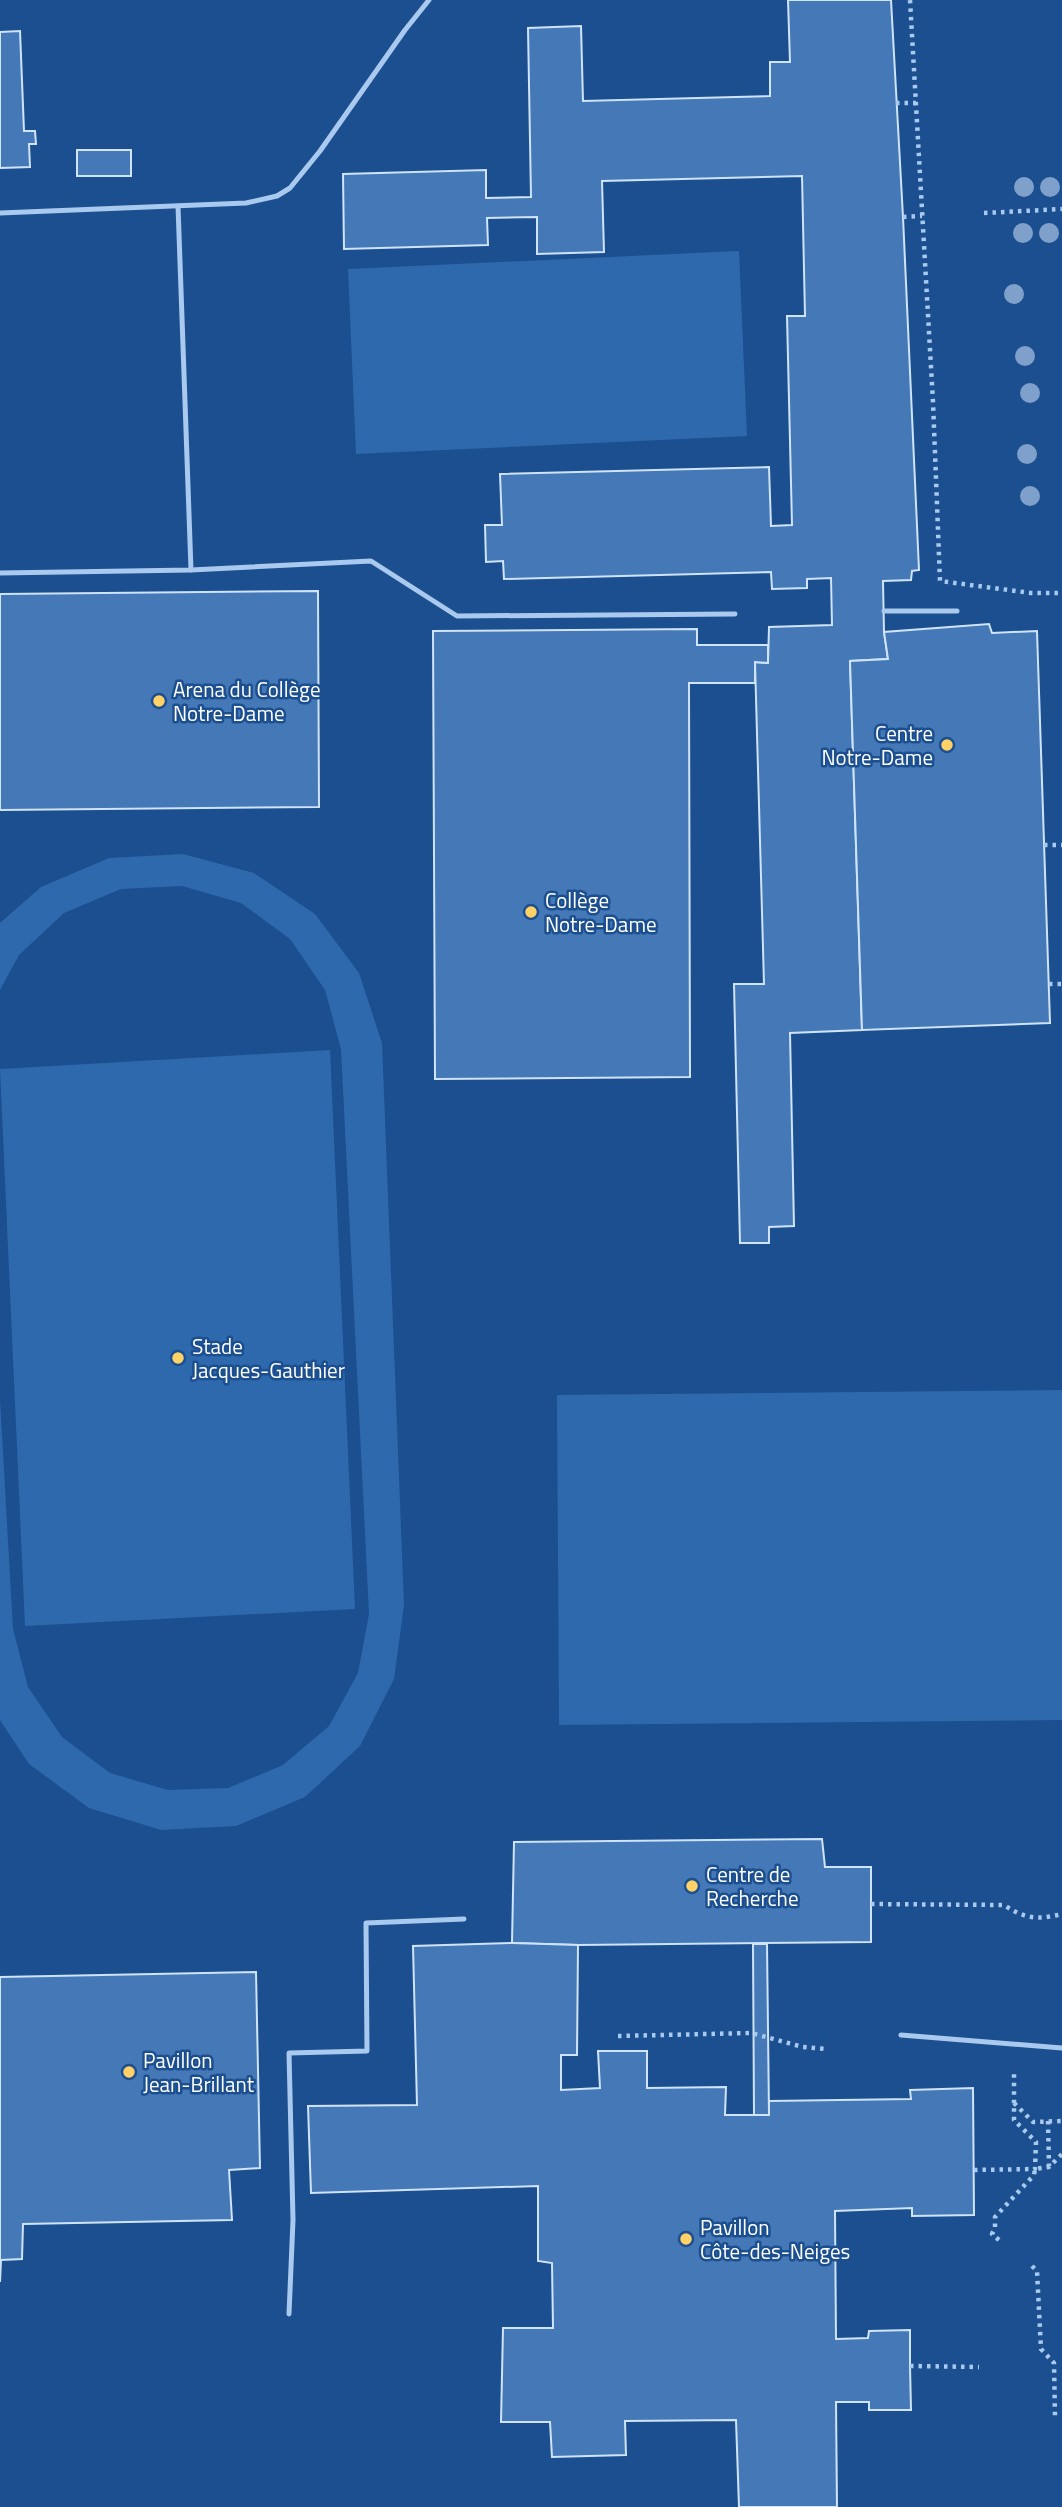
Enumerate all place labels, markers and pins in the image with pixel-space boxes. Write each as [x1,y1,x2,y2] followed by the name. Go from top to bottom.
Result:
[173,673,320,729] place label: Arena du Collège Notre-Dame
[151,693,167,709] marker: Arena du Collège Notre-Dame
[821,717,933,773] place label: Centre Notre-Dame
[939,737,955,753] marker: Centre Notre-Dame
[545,884,657,940] place label: Collège Notre-Dame
[523,904,539,920] marker: Collège Notre-Dame
[192,1330,345,1386] place label: Stade Jacques-Gauthier
[170,1350,186,1366] marker: Stade Jacques-Gauthier
[706,1858,798,1914] place label: Centre de Recherche
[684,1878,700,1894] marker: Centre de Recherche
[143,2044,255,2100] place label: Pavillon Jean-Brillant
[121,2064,137,2080] marker: Pavillon Jean-Brillant
[700,2211,850,2267] place label: Pavillon Côte-des-Neiges
[678,2231,694,2247] marker: Pavillon Côte-des-Neiges

